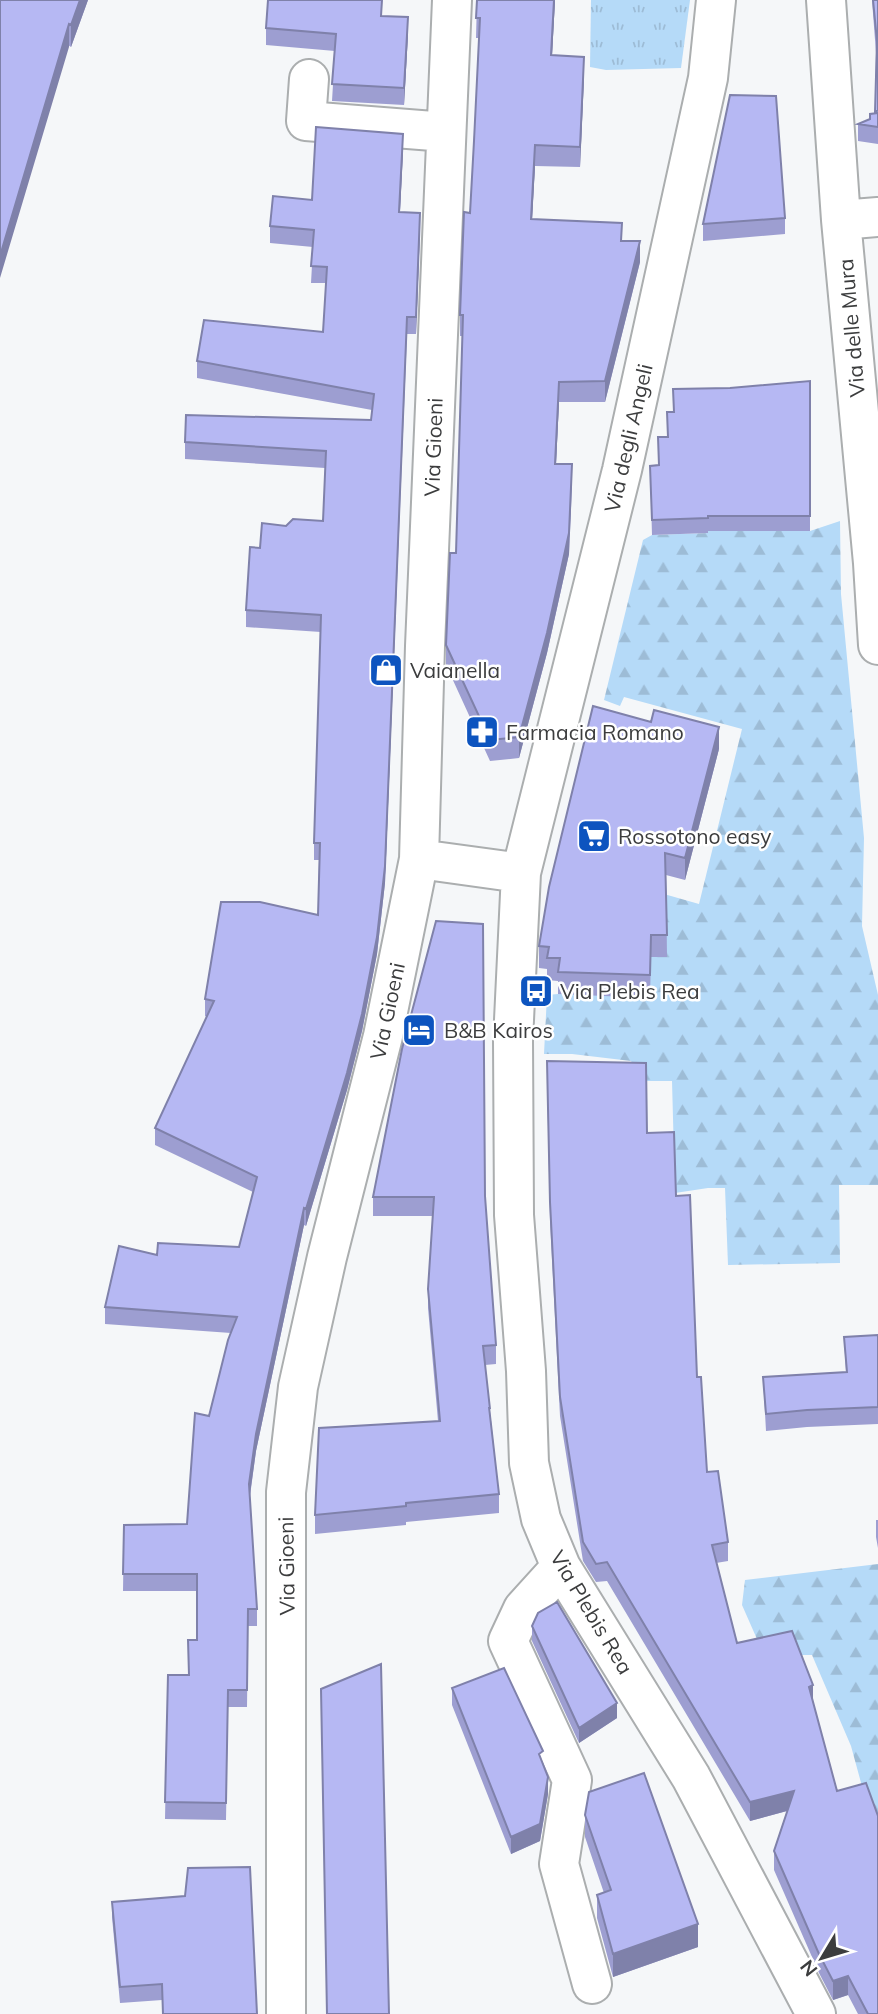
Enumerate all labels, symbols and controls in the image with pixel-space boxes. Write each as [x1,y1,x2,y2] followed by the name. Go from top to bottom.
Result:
[832,258,870,398] street label: Via delle Mura
[598,361,658,515] street label: Via degli Angeli
[418,397,448,497] street label: Via Gioeni
[367,651,405,689] shop icon: Vaianella
[410,657,500,683] place label: Vaianella
[463,713,501,751] pharmacy icon: Farmacia Romano
[506,719,684,745] place label: Farmacia Romano
[575,817,613,855] supermarket icon: Rossotono easy
[618,823,771,849] place label: Rossotono easy
[364,960,410,1062] street label: Via Gioeni
[517,972,555,1010] bus stop icon: Via Plebis Rea
[560,978,700,1004] place label: Via Plebis Rea
[400,1011,438,1049] hotel icon: B&B Kairos
[444,1017,553,1043] place label: B&B Kairos
[272,1516,300,1616] street label: Via Gioeni
[545,1545,639,1679] street label: Via Plebis Rea
[787,1923,857,1993] north arrow
[795,1955,822,1982] text: N

